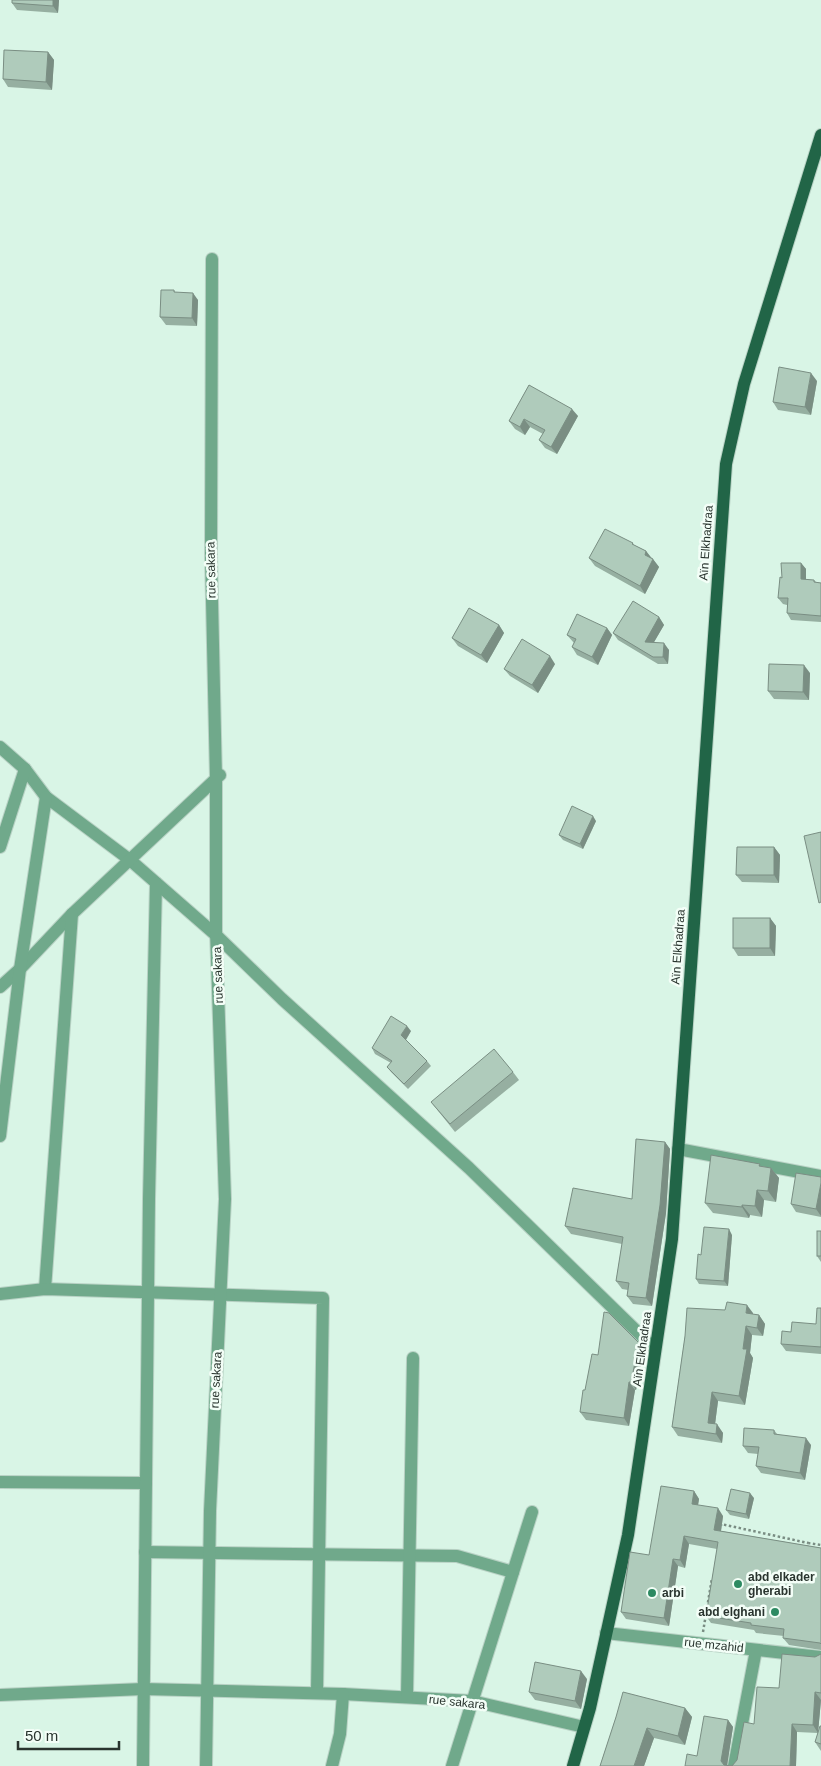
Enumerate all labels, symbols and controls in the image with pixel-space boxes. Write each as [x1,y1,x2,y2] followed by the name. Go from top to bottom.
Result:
[696,505,716,581] street label: Aïn Elkhadraa
[204,541,218,598] street label: rue sakara
[668,909,688,985] street label: Aïn Elkhadraa
[210,946,226,1004] street label: rue sakara
[630,1310,654,1387] street label: Aïn Elkhadraa
[208,1351,224,1409] street label: rue sakara
[748,1570,815,1598] place label: abd elkader gherabi
[732,1578,744,1590] marker: abd elkader gherabi
[662,1586,684,1600] place label: arbi
[646,1587,658,1599] marker: arbi
[698,1605,765,1619] place label: abd elghani
[769,1606,781,1618] marker: abd elghani
[684,1635,744,1655] street label: rue mzahid
[428,1692,486,1712] street label: rue sakara
[18,1718,119,1750] scale bar
[25,1727,58,1744] text: 50 m

